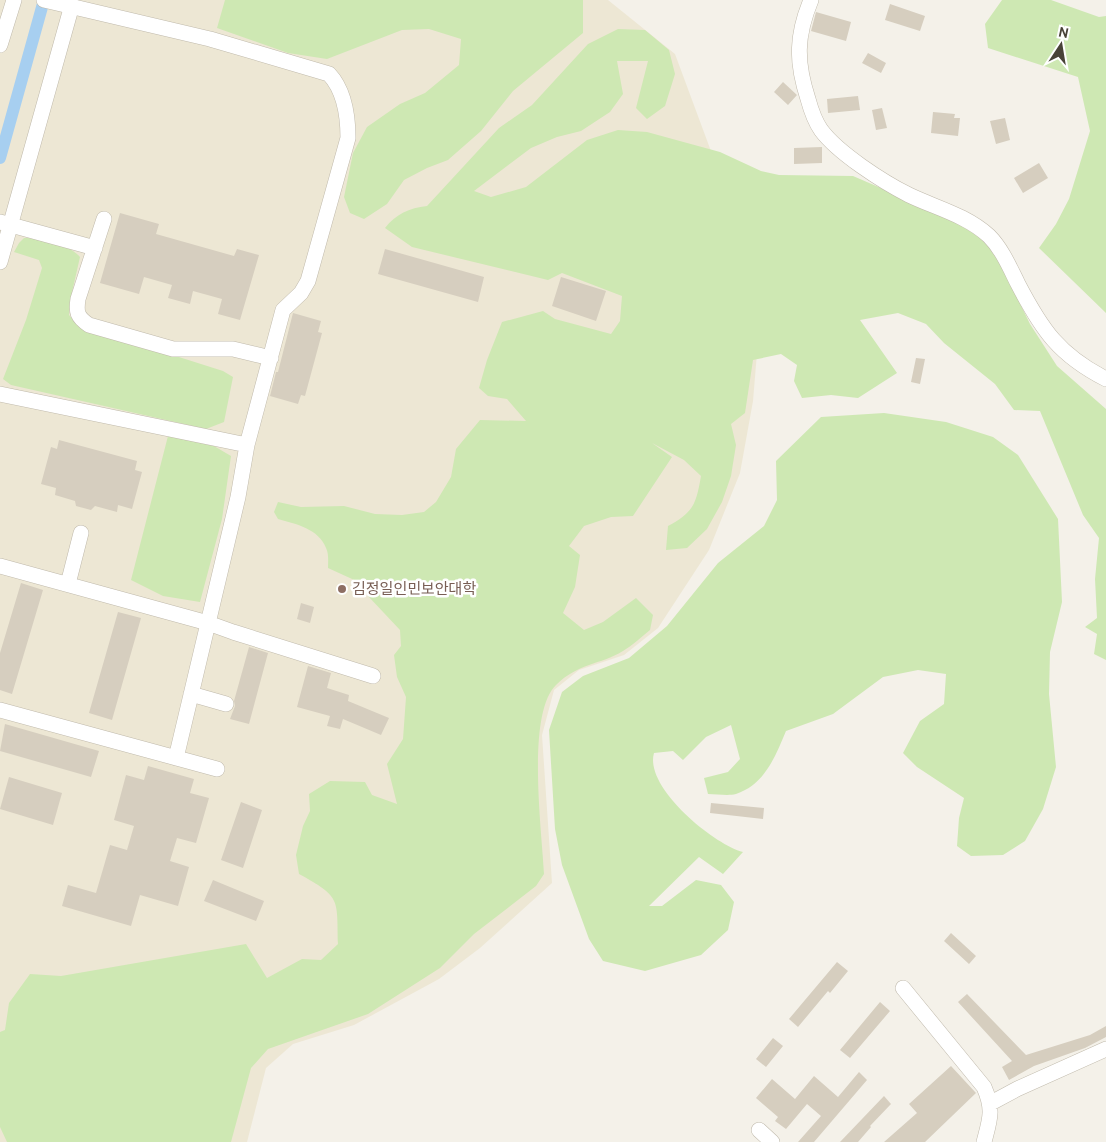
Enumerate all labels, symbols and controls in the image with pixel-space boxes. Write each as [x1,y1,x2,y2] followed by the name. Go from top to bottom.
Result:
[1036,20,1086,70] north arrow
[1057,22,1070,42] text: N
[352,580,476,598] place label: 김정일인민보안대학
[336,583,348,595] marker: 김정일인민보안대학

